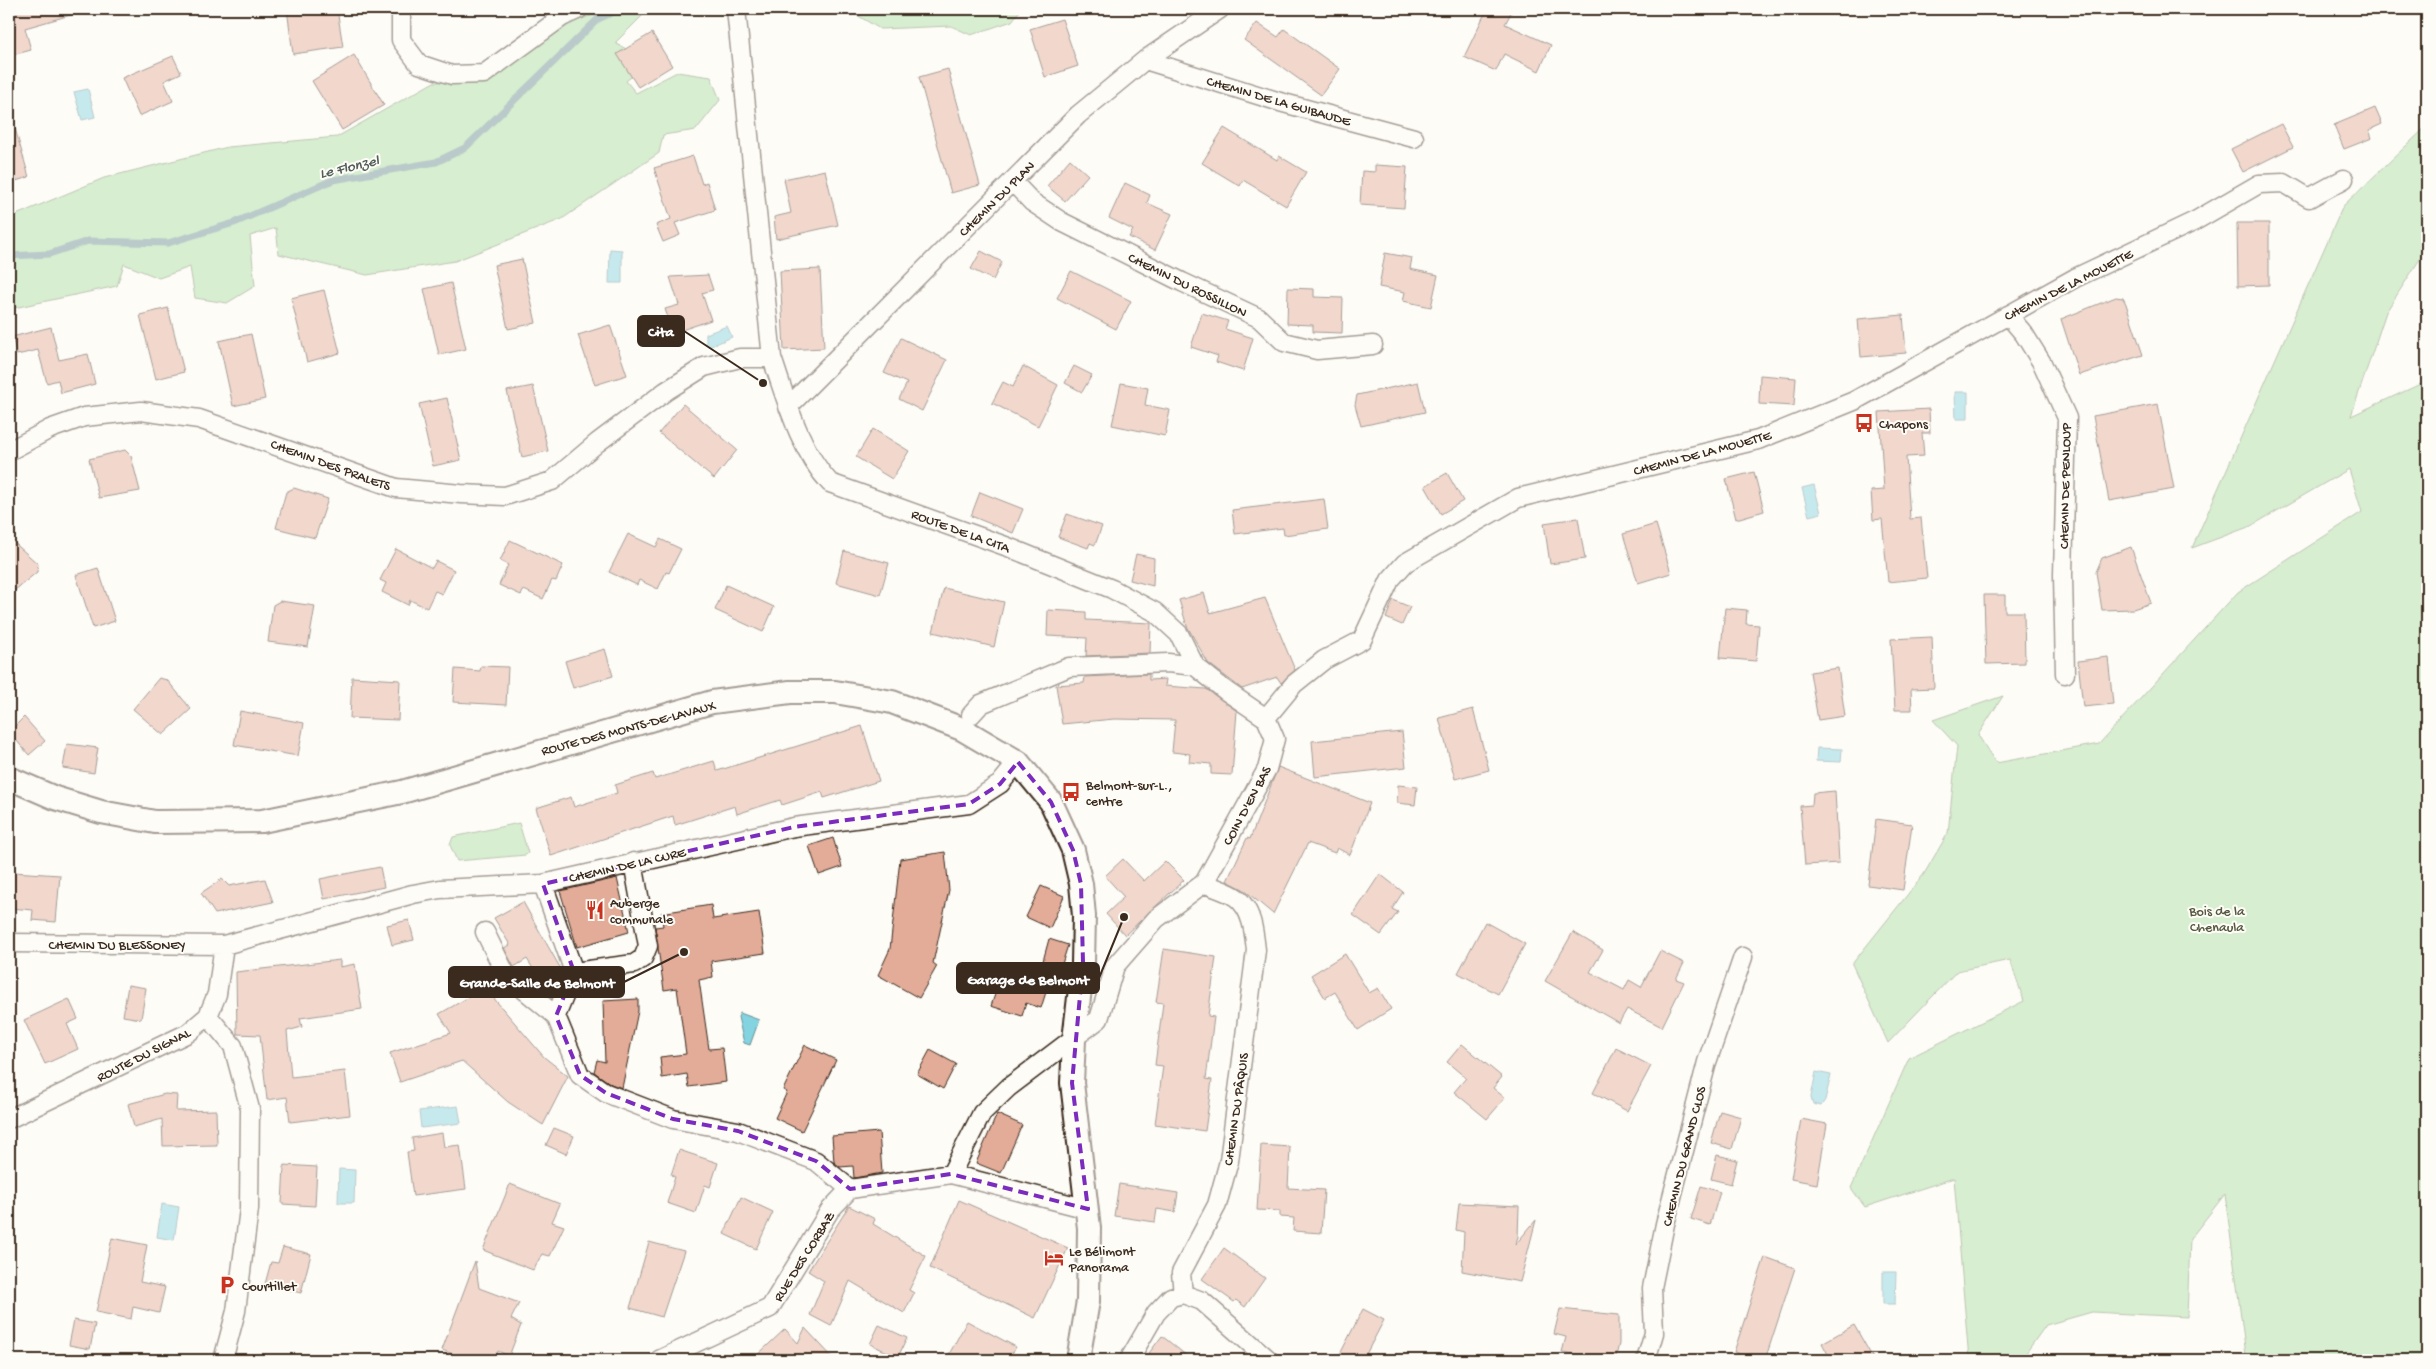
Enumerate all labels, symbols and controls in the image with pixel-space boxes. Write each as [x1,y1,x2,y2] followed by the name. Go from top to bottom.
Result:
[1204,74,1354,132] street label: CHEMIN DE LA GUIBAUDE
[318,152,383,184] water label: Le Flonzel
[956,158,1039,241] street label: CHEMIN DU PLAN
[2002,246,2137,326] street label: CHEMIN DE LA MOUETTE
[1125,250,1249,322] street label: CHEMIN DU ROSSILLON
[638,316,684,346] callout: Cita
[647,324,675,342] text: Cita
[1853,412,1875,434] bus stop icon: Chapons
[1879,417,1929,434] place label: Chapons
[2057,423,2076,549] street label: CHEMIN DE PENLOUP
[1632,427,1775,481] street label: CHEMIN DE LA MOUETTE
[268,437,393,496] street label: CHEMIN DES PRALETS
[908,507,1012,558] street label: ROUTE DE LA CITA
[540,698,718,761] street label: ROUTE DES MONTS-DE-LAVAUX
[1220,763,1277,849] street label: COIN D'EN BAS
[1085,778,1172,811] place label: Belmont-sur-L., centre
[1060,781,1082,803] bus stop icon: Belmont-sur-L., centre
[567,844,689,888] street label: CHEMIN DE LA CURE
[610,896,674,929] place label: Auberge communale
[584,899,606,921] restaurant icon: Auberge communale
[2188,904,2246,937] park label: Bois de la Chenaula
[48,938,186,955] street label: CHEMIN DU BLESSONEY
[957,963,1099,993] callout: Garage de Belmont
[449,967,624,997] callout: Grande-Salle de Belmont
[967,972,1091,990] text: Garage de Belmont
[459,975,616,993] text: Grande-Salle de Belmont
[94,1025,195,1087] street label: ROUTE DU SIGNAL
[1220,1051,1254,1167] street label: CHEMIN DU PÂQUIS
[1660,1084,1711,1229] street label: CHEMIN DU GRAND CLOS
[771,1208,840,1305] street label: RUE DES CORBAZ
[1068,1244,1136,1277] place label: Le Bélimont Panorama
[1043,1247,1065,1269] hotel icon: Le Bélimont Panorama
[216,1274,238,1296] parking icon: Courtillet
[242,1279,298,1296] place label: Courtillet

